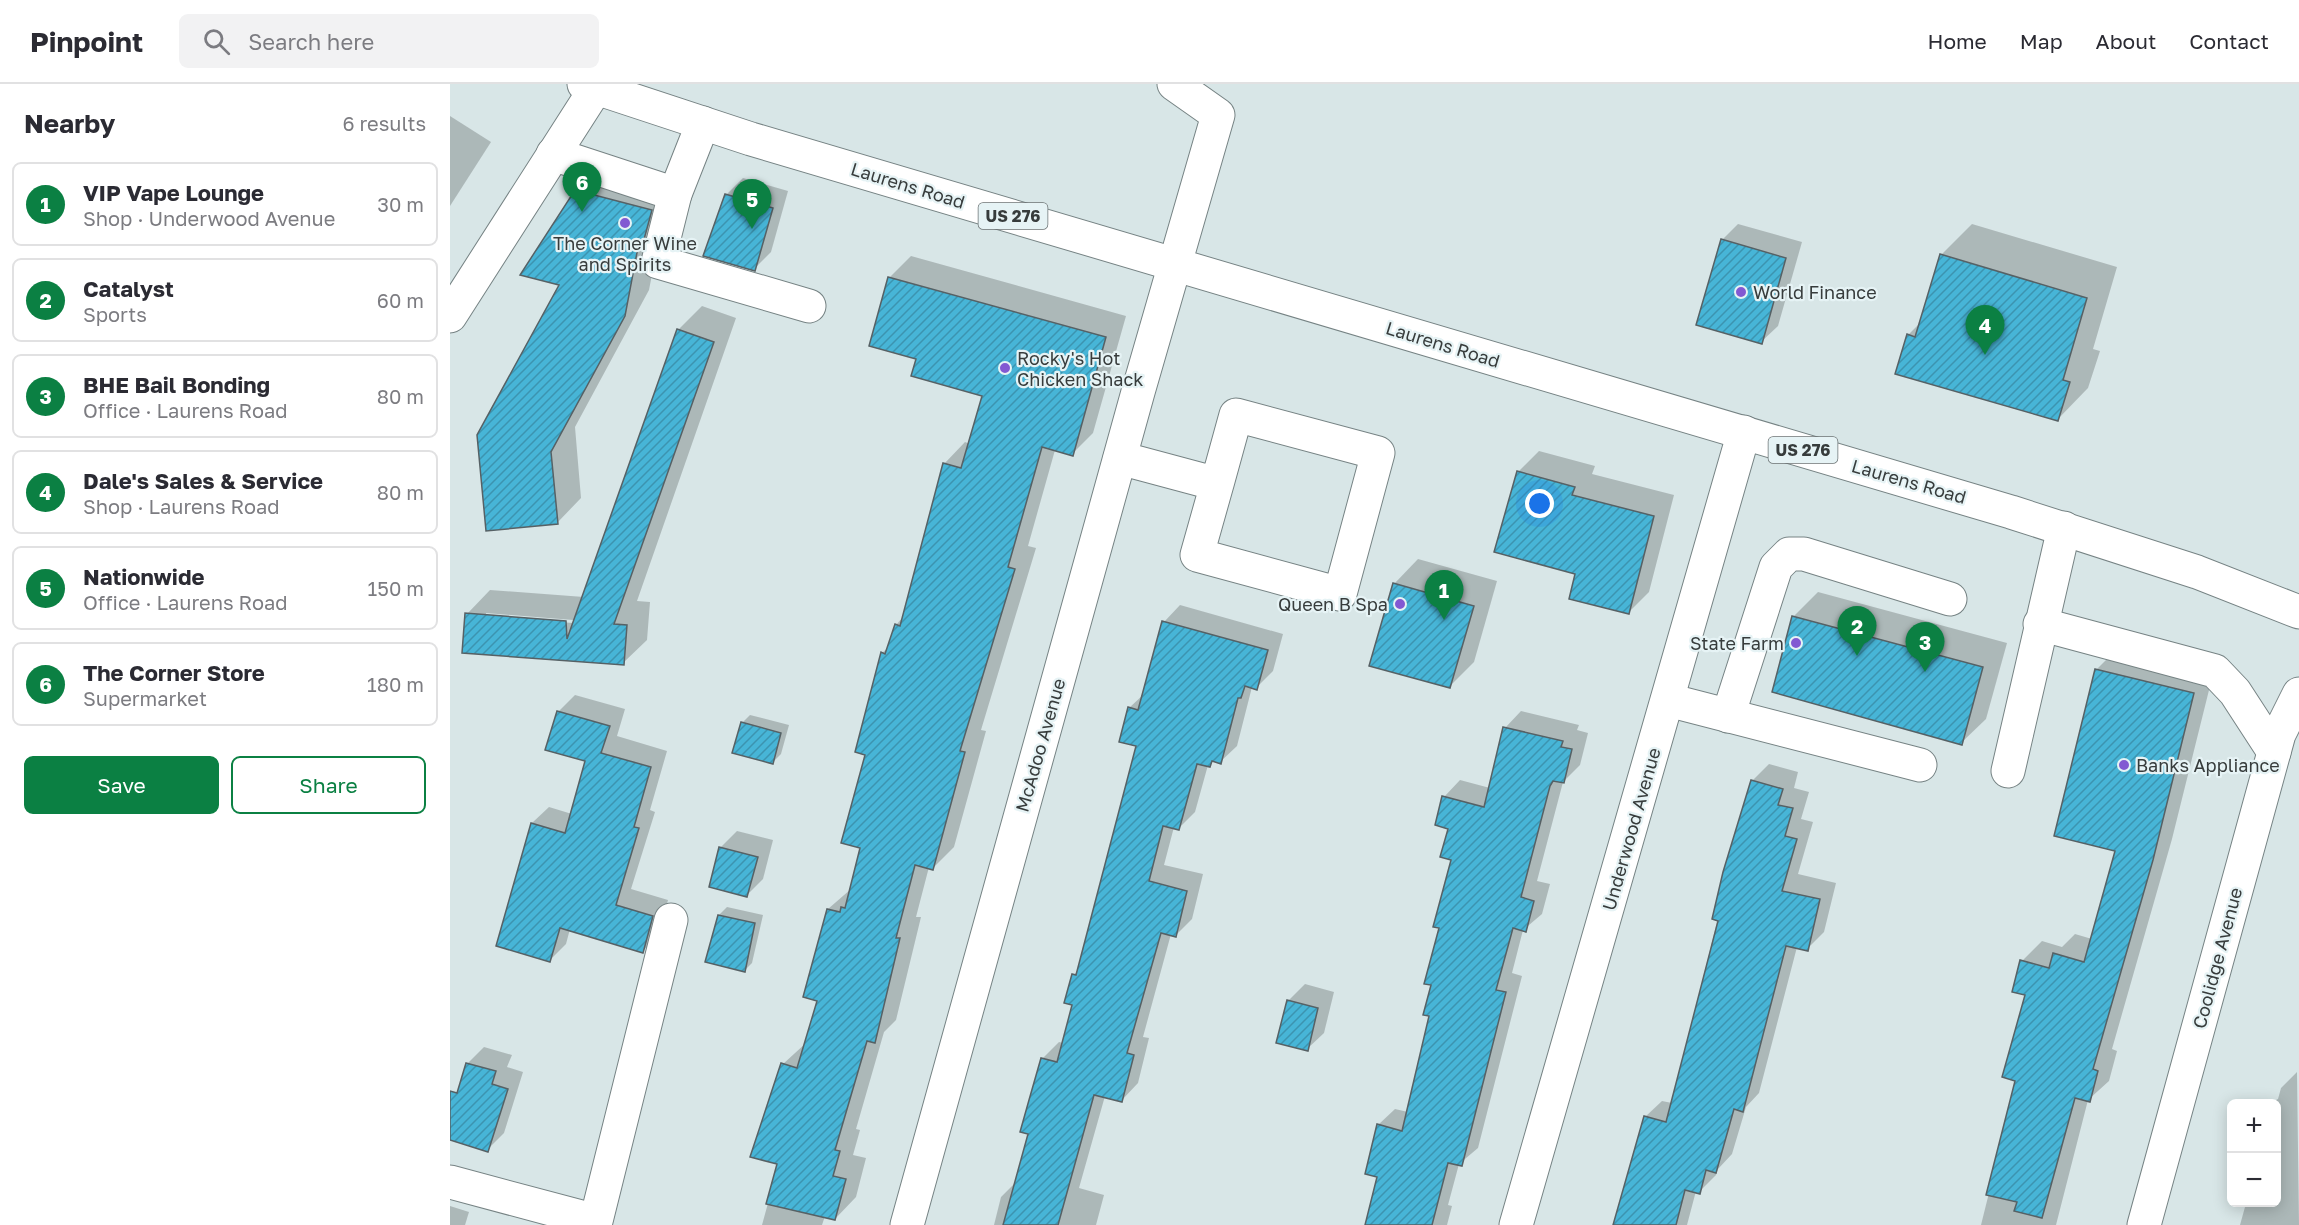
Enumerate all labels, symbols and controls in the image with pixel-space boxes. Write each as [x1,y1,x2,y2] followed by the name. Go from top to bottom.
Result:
[179,14,599,68] search box
[30,25,143,58] text: Pinpoint
[200,25,233,58] icon: search
[248,28,374,55] text: Search here
[1927,28,1987,54] text: Home
[2020,28,2063,54] text: Map
[2096,28,2156,54] text: About
[2189,28,2269,54] text: Contact
[24,108,115,139] text: Nearby
[342,111,426,135] text: 6 results
[848,157,968,213] street label: Laurens Road
[562,162,602,212] pin: 6
[83,179,264,206] text: VIP Vape Lounge
[732,180,772,229] pin: 5
[40,192,51,216] text: 1
[377,192,424,216] text: 30 m
[978,203,1048,229] road number: US 276
[83,206,335,230] text: Shop · Underwood Avenue
[618,216,632,230] marker: The Corner Wine and Spirits
[553,232,697,275] place label: The Corner Wine and Spirits
[83,275,174,302] text: Catalyst
[1753,281,1877,303] place label: World Finance
[1734,285,1748,299] marker: World Finance
[39,288,52,312] text: 2
[377,288,424,312] text: 60 m
[83,302,147,326] text: Sports
[1966,306,2005,355] pin: 4
[1383,316,1503,372] street label: Laurens Road
[1017,347,1144,390] place label: Rocky's Hot Chicken Shack
[998,361,1012,375] marker: Rocky's Hot Chicken Shack
[83,371,270,398] text: BHE Bail Bonding
[39,384,52,408] text: 3
[377,384,424,408] text: 80 m
[83,398,288,422] text: Office · Laurens Road
[1768,437,1838,463] road number: US 276
[1849,454,1969,508] street label: Laurens Road
[83,467,323,494] text: Dale's Sales & Service
[39,480,52,504] text: 4
[377,480,424,504] text: 80 m
[1525,489,1554,518] your location
[83,494,280,518] text: Shop · Laurens Road
[83,563,204,590] text: Nationwide
[1424,570,1464,620] pin: 1
[39,576,52,600] text: 5
[368,576,424,600] text: 150 m
[83,590,288,614] text: Office · Laurens Road
[1278,593,1388,615] place label: Queen B Spa
[1393,597,1407,611] marker: Queen B Spa
[1838,606,1876,656] pin: 2
[1906,622,1944,672] pin: 3
[1690,632,1784,654] place label: State Farm
[1789,636,1803,650] marker: State Farm
[83,659,265,686] text: The Corner Store
[39,672,52,696] text: 6
[367,672,424,696] text: 180 m
[1010,676,1070,814] street label: McAdoo Avenue
[83,686,207,710] text: Supermarket
[1597,745,1665,913] street label: Underwood Avenue
[2136,754,2280,776] place label: Banks Appliance
[24,756,219,814] button: Save
[231,756,426,814] button: Share
[2117,758,2131,772] marker: Banks Appliance
[2188,885,2246,1031] street label: Coolidge Avenue
[2227,1099,2281,1207] map controls
[2227,1099,2281,1153] button: +
[2227,1153,2281,1207] button: −

